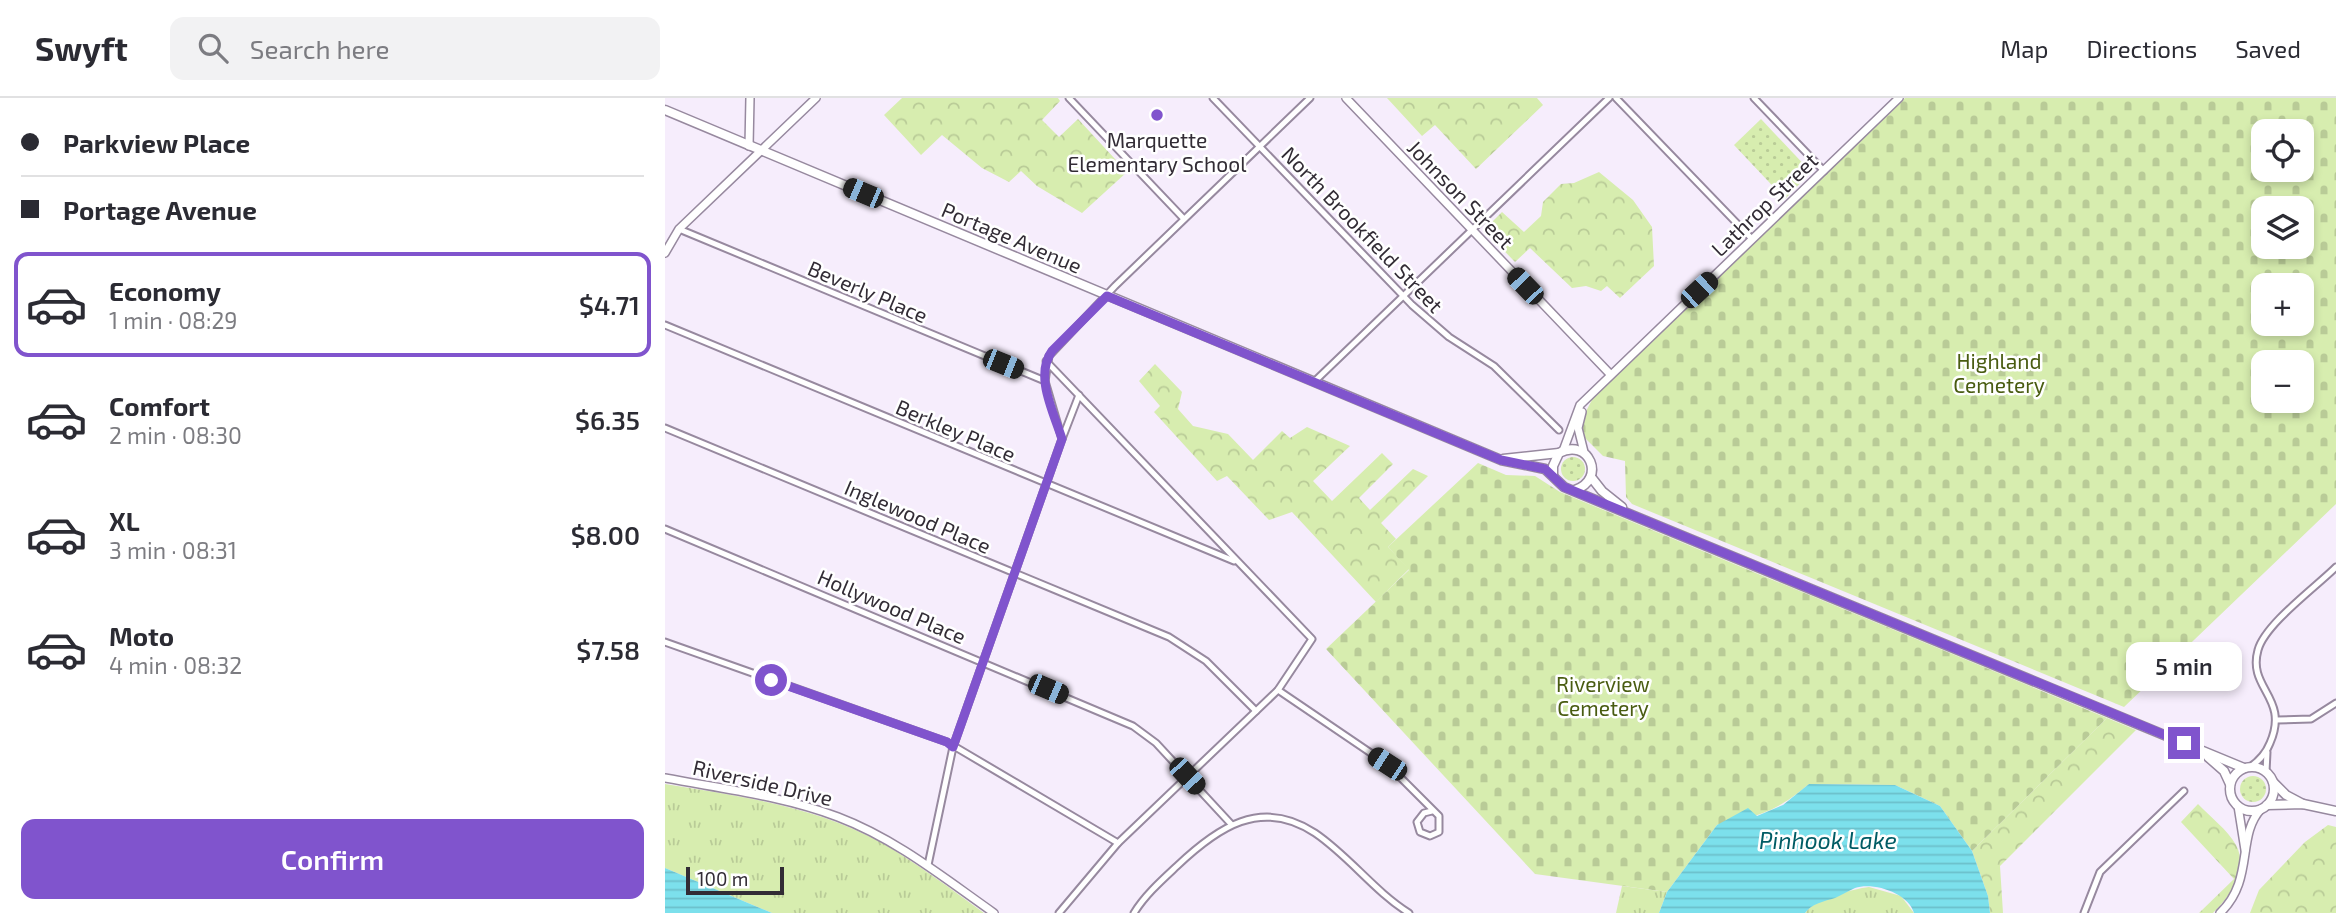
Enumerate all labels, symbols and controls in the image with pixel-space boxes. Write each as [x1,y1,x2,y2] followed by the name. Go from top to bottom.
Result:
[170,17,660,80] search box
[35,28,128,68] text: Swyft
[194,29,232,67] icon: search
[250,33,390,64] text: Search here
[2000,34,2048,63] text: Map
[2086,34,2197,63] text: Directions
[2235,34,2301,63] text: Saved
[1149,107,1165,123] marker: Marquette Elementary School
[2251,119,2314,413] map controls
[2251,119,2314,182] button: locate
[63,127,250,158] text: Parkview Place
[1068,127,1247,176] place label: Marquette Elementary School
[1403,134,1519,254] street label: Johnson Street
[1277,141,1449,317] street label: North Brookfield Street
[1706,147,1822,261] street label: Lathrop Street
[840,175,887,211] car
[63,194,257,225] text: Portage Avenue
[938,196,1086,278] street label: Portage Avenue
[2251,196,2314,259] button: layers
[804,255,932,327] street label: Beverly Place
[1503,264,1548,308] car
[1677,268,1722,312] car
[25,273,88,336] icon: car
[2251,273,2314,336] button: +
[109,275,221,306] text: Economy
[579,289,640,320] text: $4.71
[109,306,238,334] text: 1 min · 08:29
[980,346,1027,382] car
[1953,348,2045,397] park label: Highland Cemetery
[2251,350,2314,413] button: −
[25,388,88,451] icon: car
[109,390,210,421] text: Comfort
[892,394,1020,466] street label: Berkley Place
[575,404,640,435] text: $6.35
[109,421,242,449] text: 2 min · 08:30
[841,474,995,558] street label: Inglewood Place
[25,503,88,566] icon: car
[109,505,140,536] text: XL
[571,519,640,550] text: $8.00
[109,536,237,564] text: 3 min · 08:31
[814,564,970,648] street label: Hollywood Place
[25,618,88,681] icon: car
[109,620,174,651] text: Moto
[576,634,640,665] text: $7.58
[2126,642,2242,690] callout: 5 min
[109,651,242,679] text: 4 min · 08:32
[2155,652,2213,680] text: 5 min
[755,664,787,696] route start
[1025,671,1072,707] car
[1556,671,1650,720] park label: Riverview Cemetery
[2168,727,2200,759] route end
[1364,744,1411,784] car
[1165,753,1210,799] car
[691,754,835,810] street label: Riverside Drive
[21,819,644,899] button: Confirm
[1759,826,1897,854] water label: Pinhook Lake
[686,864,784,896] scale bar
[697,867,748,890] text: 100 m

